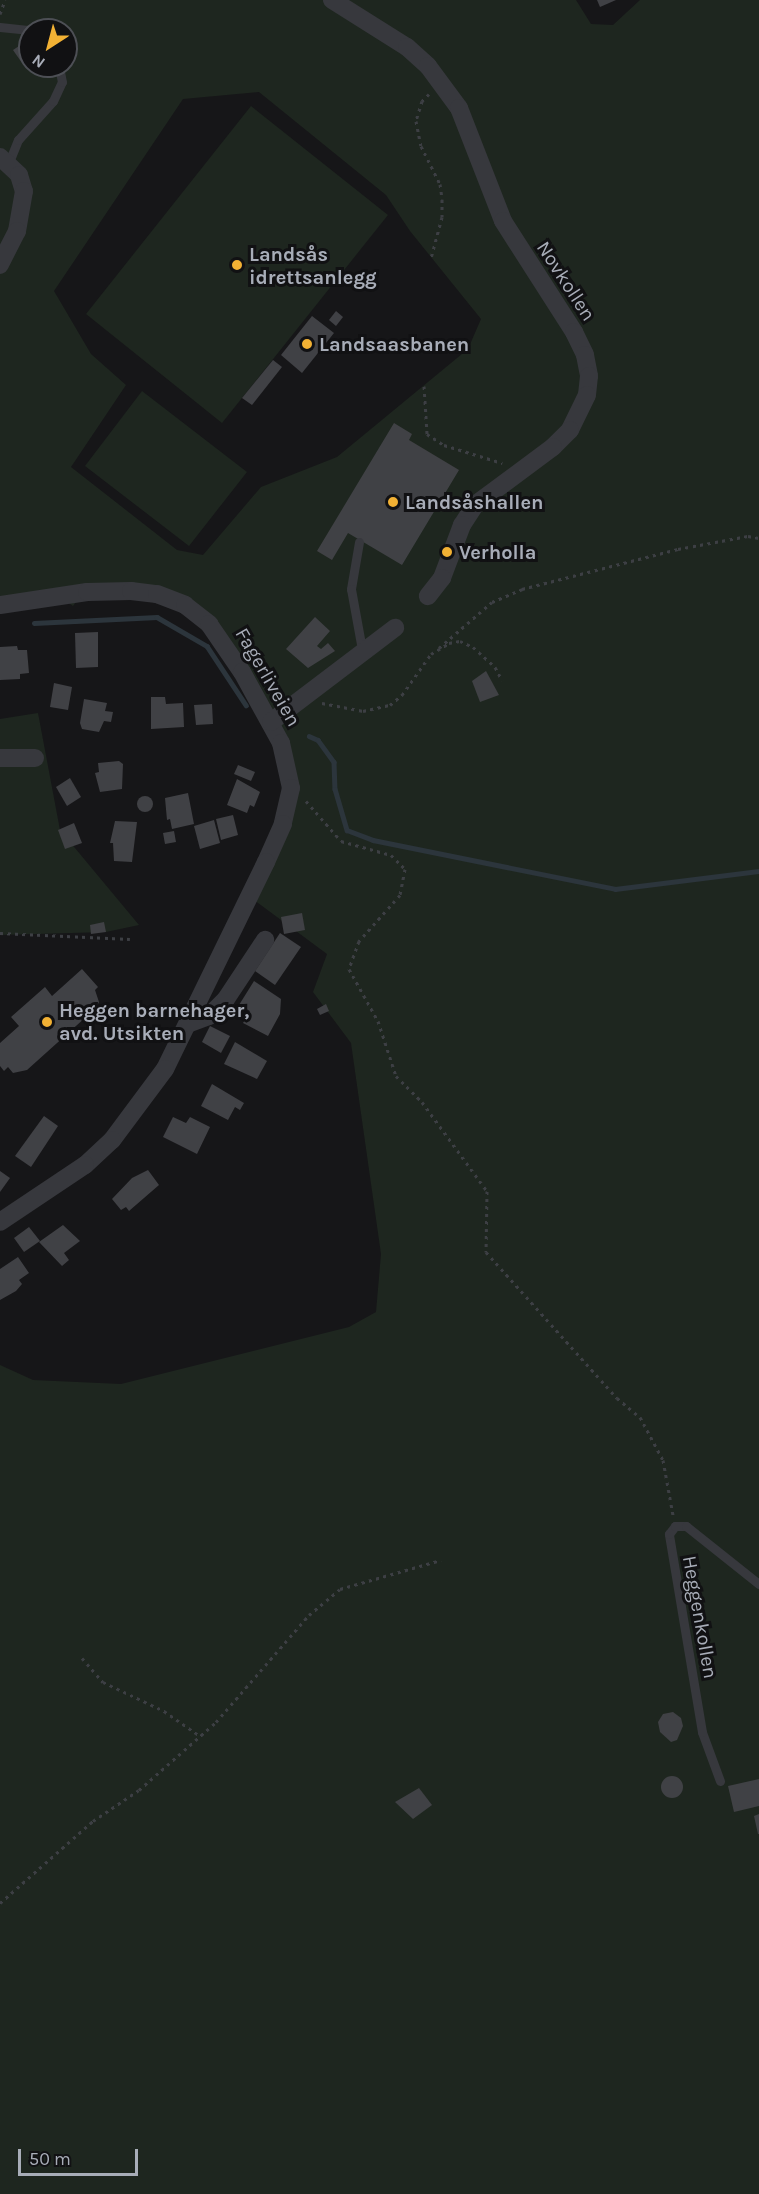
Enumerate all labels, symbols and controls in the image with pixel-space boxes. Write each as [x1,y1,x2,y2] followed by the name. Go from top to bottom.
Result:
[18,18,78,78] north arrow
[28,50,49,72] text: N
[531,237,601,325] street label: Novkollen
[249,242,377,289] place label: Landsås idrettsanlegg
[230,258,244,272] marker: Landsås idrettsanlegg
[319,332,469,356] place label: Landsaasbanen
[300,337,314,351] marker: Landsaasbanen
[405,490,544,514] place label: Landsåshallen
[386,495,400,509] marker: Landsåshallen
[459,540,536,564] place label: Verholla
[440,545,454,559] marker: Verholla
[230,623,306,731] street label: Fagerliveien
[59,999,249,1046] place label: Heggen barnehager, avd. Utsikten
[40,1015,54,1029] marker: Heggen barnehager, avd. Utsikten
[677,1554,723,1680] street label: Heggenkollen
[21,2137,141,2175] scale bar
[29,2148,71,2170] text: 50 m

